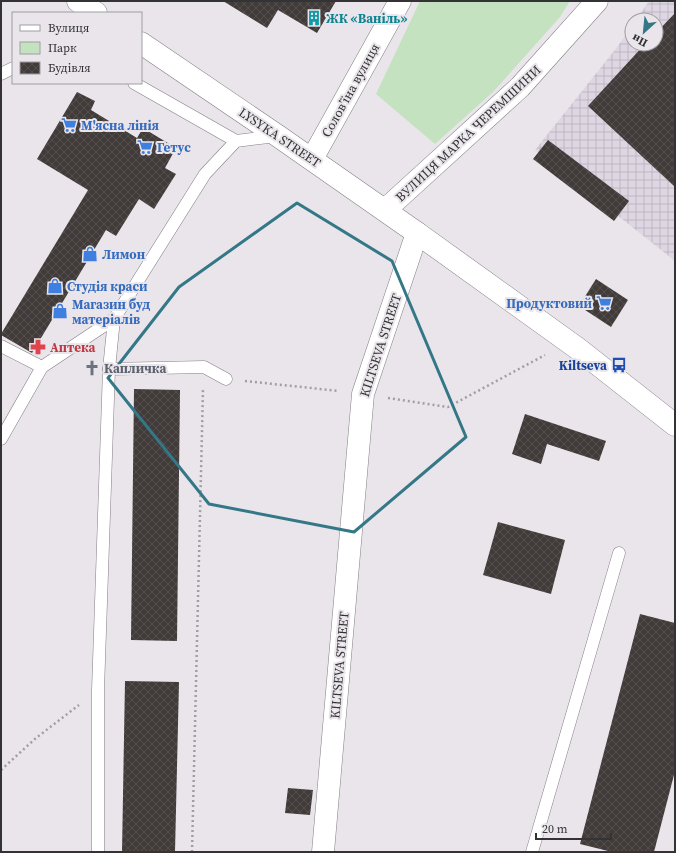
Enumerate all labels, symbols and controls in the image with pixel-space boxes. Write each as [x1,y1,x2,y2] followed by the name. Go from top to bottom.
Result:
[305,9,323,27] building icon: ЖК «Ваніль»
[326,10,407,27] place label: ЖК «Ваніль»
[12,12,142,84] legend
[624,12,664,52] north arrow
[48,20,89,36] text: Вулиця
[629,30,650,51] text: Пн
[48,40,77,56] text: Парк
[318,40,383,140] street label: Соловʼїна вулиця
[48,60,91,76] text: Будівля
[392,61,545,205] street label: ВУЛИЦЯ МАРКА ЧЕРЕМШИНИ
[235,104,324,171] street label: LYSYKA STREET
[60,116,78,134] supermarket icon: М'ясна лінія
[81,117,160,134] place label: М'ясна лінія
[136,138,154,156] supermarket icon: Гетус
[157,139,191,156] place label: Гетус
[81,245,99,263] shop icon: Лимон
[102,246,146,263] place label: Лимон
[46,277,64,295] shop icon: Студія краси
[67,278,148,295] place label: Студія краси
[356,291,405,399] street label: KILTSEVA STREET
[595,294,613,312] supermarket icon: Продуктовий
[506,295,592,312] place label: Продуктовий
[72,296,150,328] place label: Магазин буд матеріалів
[51,302,69,320] shop icon: Магазин буд матеріалів
[29,338,47,356] pharmacy icon: Аптека
[50,339,95,356] place label: Аптека
[610,356,628,374] bus stop icon: Kiltseva
[559,357,607,374] place label: Kiltseva
[83,359,101,377] church icon: Капличка
[104,360,166,377] place label: Капличка
[326,611,353,719] street label: KILTSEVA STREET
[536,815,611,841] scale bar
[542,821,568,837] text: 20 m

